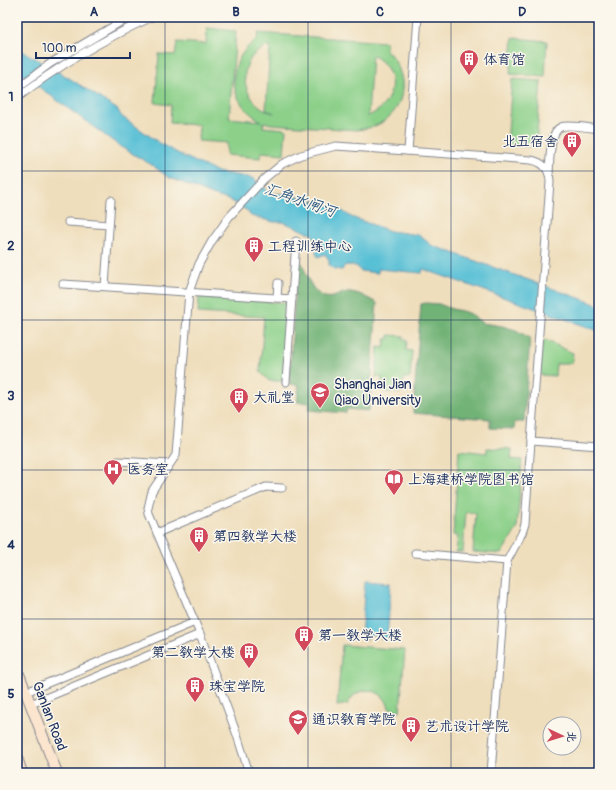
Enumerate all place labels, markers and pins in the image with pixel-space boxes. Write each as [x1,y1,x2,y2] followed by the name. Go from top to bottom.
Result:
[458,48,480,76] building icon: 体育馆
[483,51,525,68] place label: 体育馆
[561,130,583,158] building icon: 北五宿舍
[502,133,558,150] place label: 北五宿舍
[243,235,265,263] building icon: 工程训练中心
[268,238,352,255] place label: 工程训练中心
[334,376,421,409] place label: Shanghai Jian Qiao University
[309,381,331,409] school or university icon: Shanghai Jian Qiao University
[228,386,250,414] building icon: 大礼堂
[253,389,295,406] place label: 大礼堂
[102,458,124,486] hospital icon: 医务室
[127,461,169,478] place label: 医务室
[383,468,405,496] library icon: 上海建桥学院图书馆
[408,471,534,488] place label: 上海建桥学院图书馆
[188,525,210,553] building icon: 第四教学大楼
[213,528,297,545] place label: 第四教学大楼
[293,624,315,652] building icon: 第一教学大楼
[318,627,402,644] place label: 第一教学大楼
[238,641,260,669] building icon: 第二教学大楼
[151,644,235,661] place label: 第二教学大楼
[184,675,206,703] building icon: 珠宝学院
[209,678,265,695] place label: 珠宝学院
[287,708,309,736] school or university icon: 通识教育学院
[312,711,396,728] place label: 通识教育学院
[400,715,422,743] building icon: 艺术设计学院
[425,718,509,735] place label: 艺术设计学院

